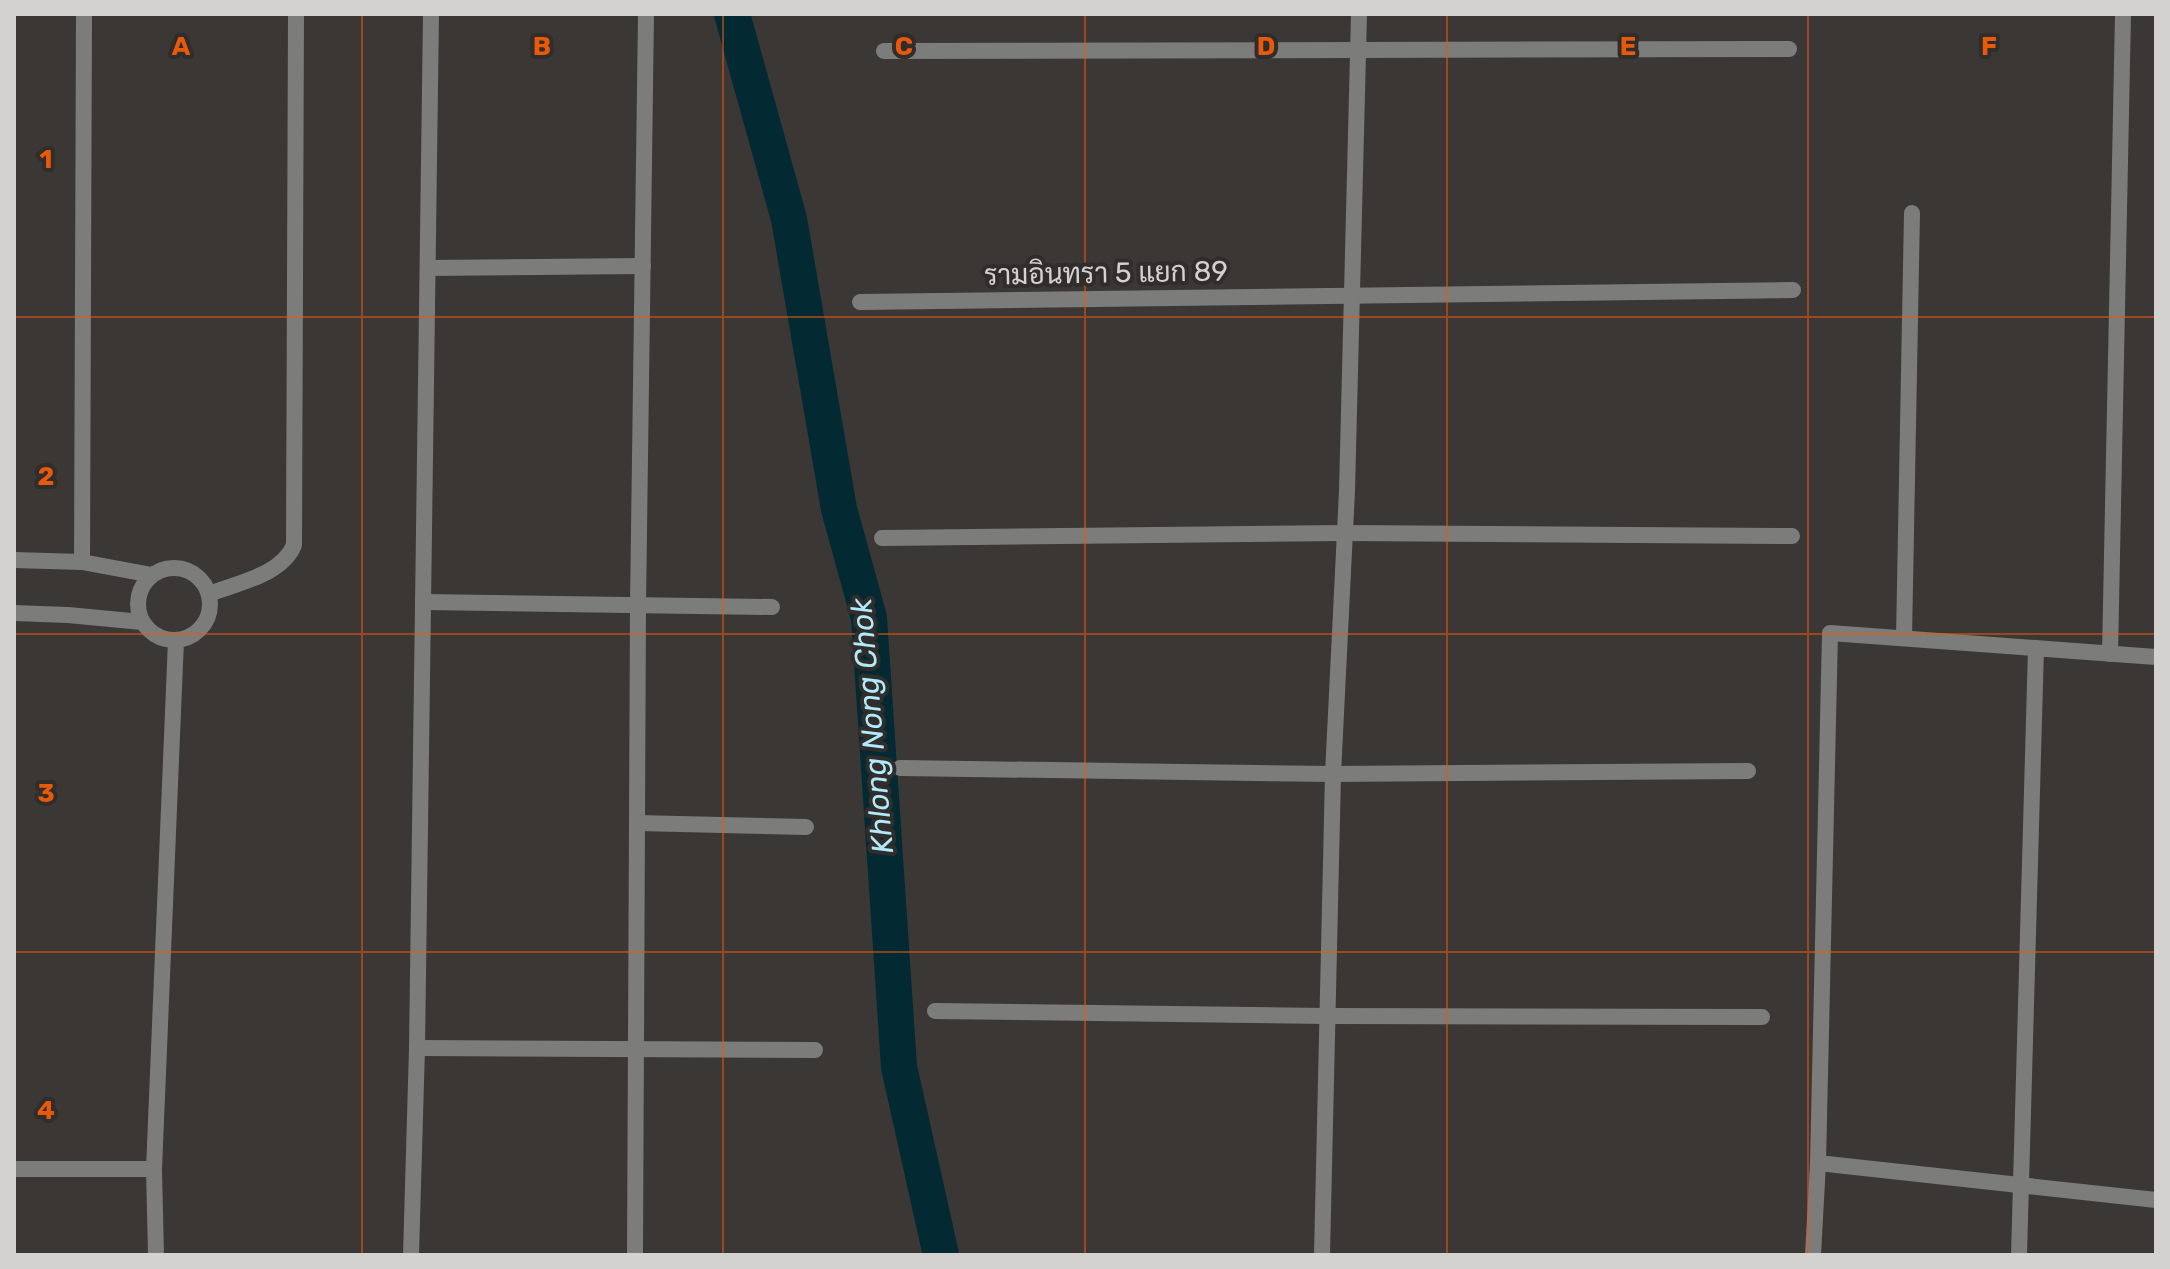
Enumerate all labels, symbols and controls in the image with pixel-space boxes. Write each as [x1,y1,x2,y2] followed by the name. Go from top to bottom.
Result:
[172,31,191,62] text: A
[533,31,551,62] text: B
[895,31,913,62] text: C
[1257,31,1275,62] text: D
[1620,31,1636,62] text: E
[1981,31,1997,62] text: F
[40,144,52,175] text: 1
[984,254,1228,292] street label: รามอินทรา 5 แยก 89
[38,461,54,492] text: 2
[843,596,901,855] water label: Khlong Nong Chok
[37,778,55,809] text: 3
[37,1095,55,1126] text: 4

